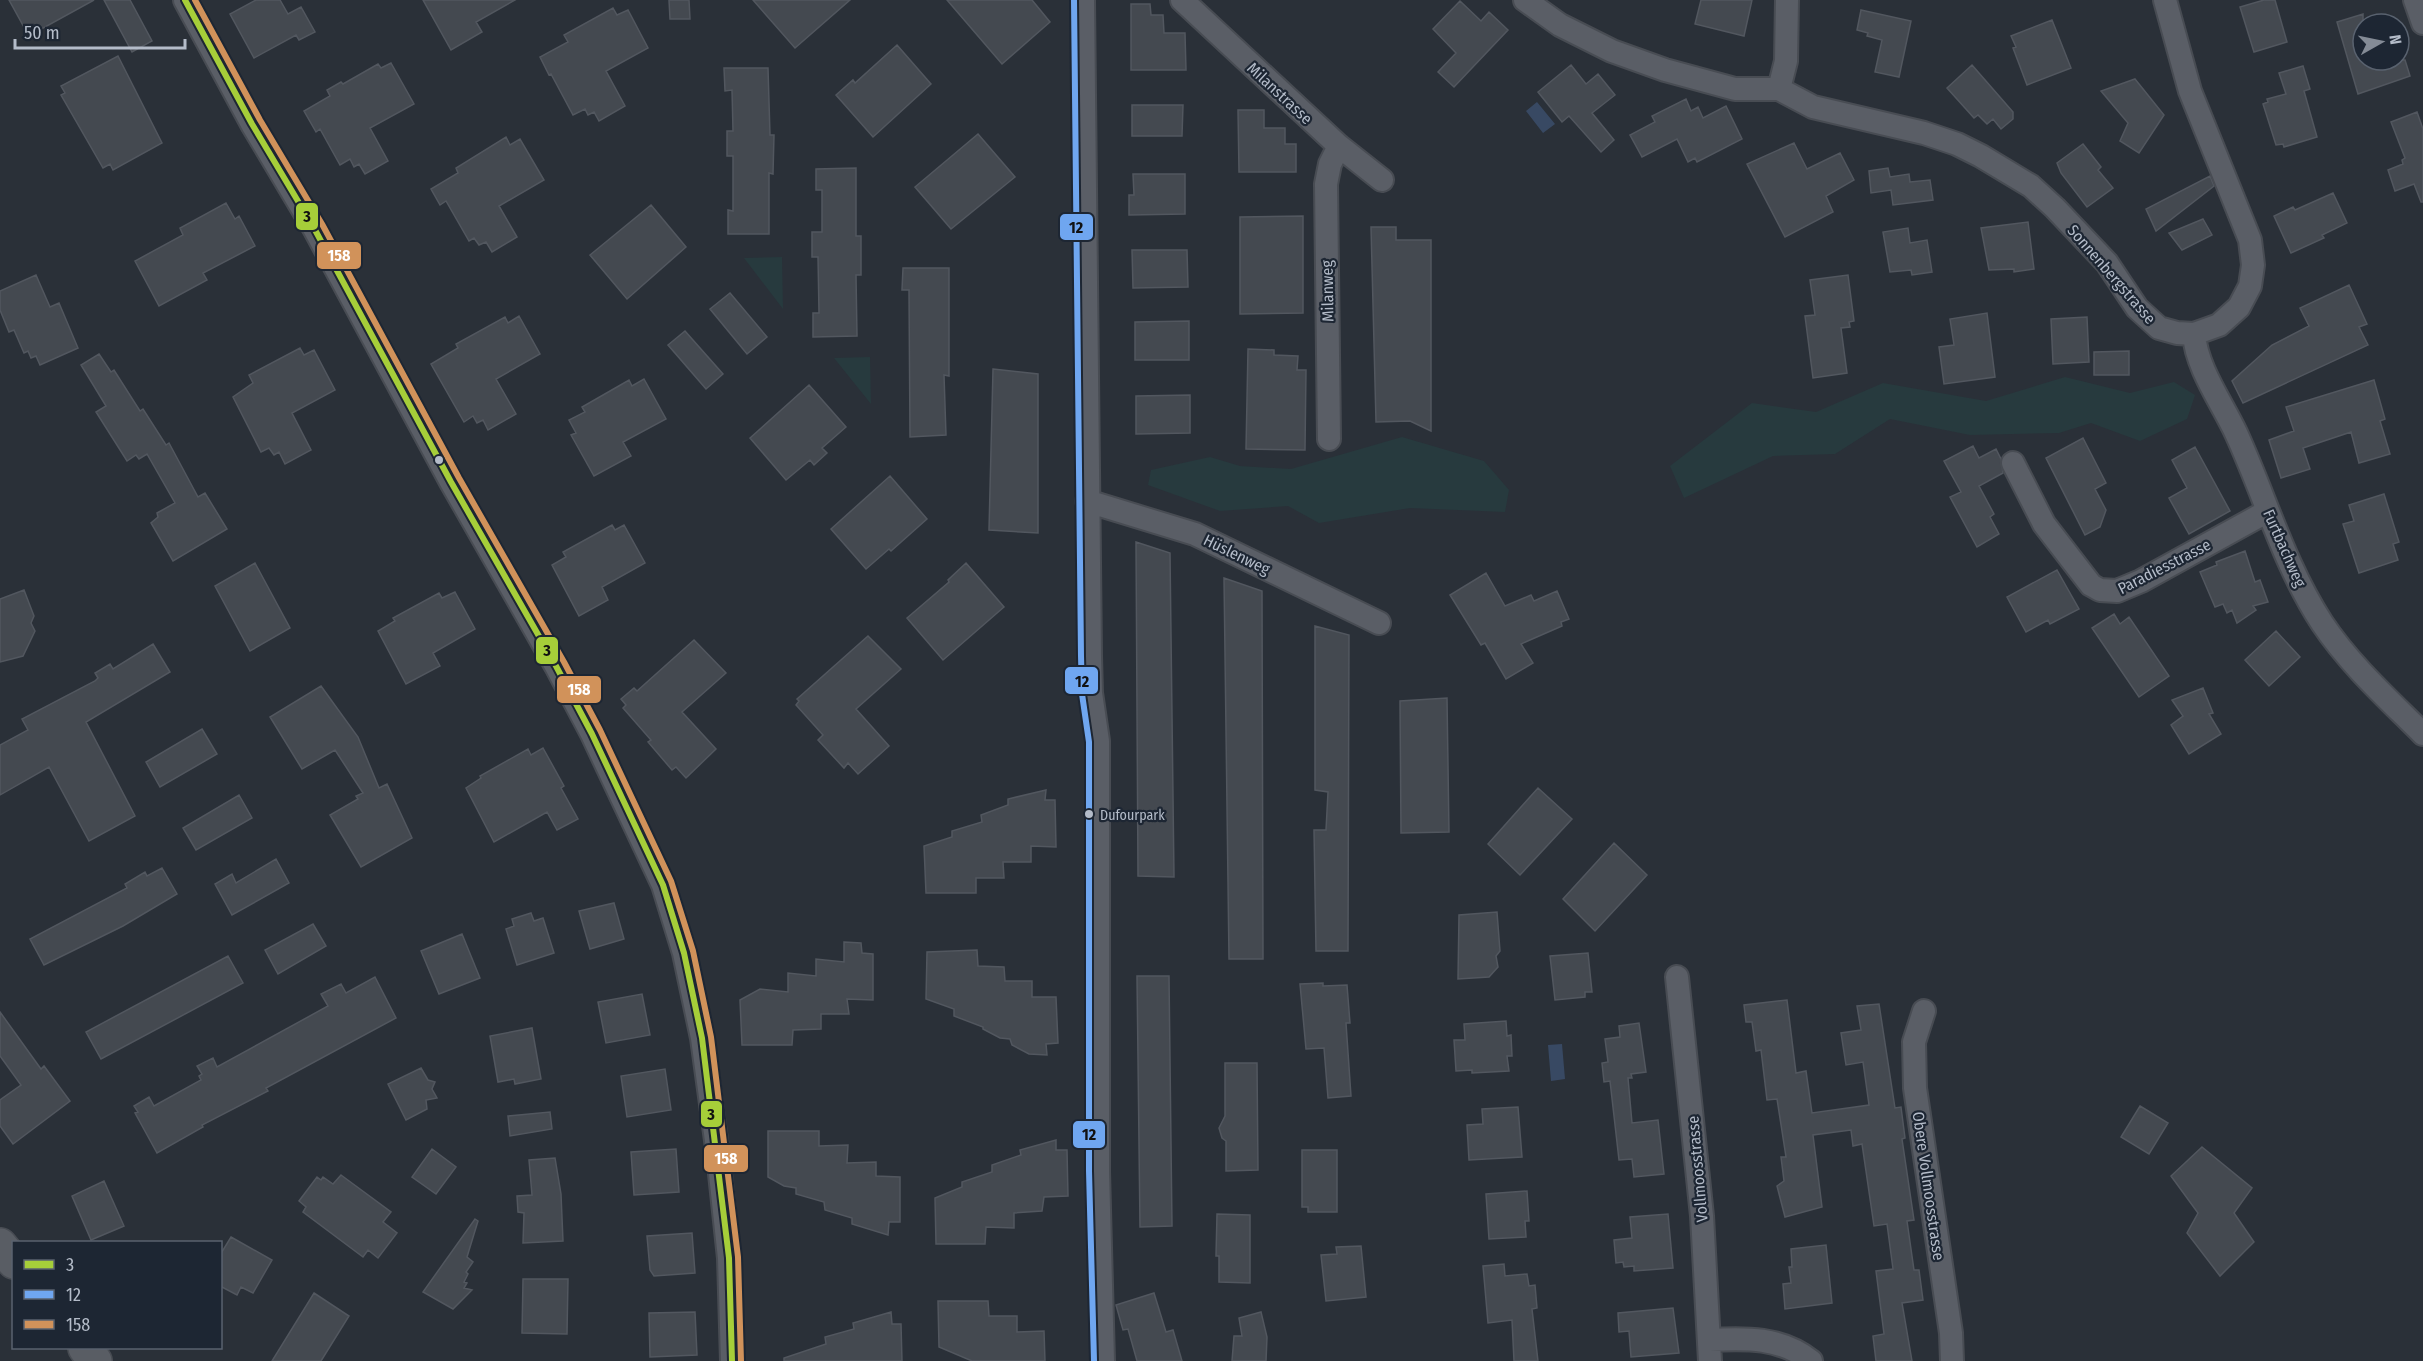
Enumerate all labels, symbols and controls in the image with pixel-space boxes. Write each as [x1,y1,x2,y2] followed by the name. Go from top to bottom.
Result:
[15,12,184,50] scale bar
[2351,12,2411,72] north arrow
[24,22,60,44] text: 50 m
[2385,34,2405,46] text: N
[1243,58,1316,128] street label: Milanstrasse
[295,202,319,231] line badge: 3
[302,207,311,226] text: 3
[1059,213,1094,241] line badge: 12
[1069,218,1084,237] text: 12
[2063,221,2160,328] street label: Sonnenbergstrasse
[316,241,362,270] line badge: 158
[327,246,351,265] text: 158
[1317,259,1338,322] street label: Milanweg
[433,454,445,466] unlabelled marker
[2259,506,2310,590] street label: Furtbachweg
[1201,530,1273,579] street label: Hüslenweg
[2115,535,2214,598] street label: Paradiesstrasse
[535,636,559,665] line badge: 3
[542,641,551,660] text: 3
[1064,666,1099,695] line badge: 12
[1075,672,1090,691] text: 12
[556,675,602,704] line badge: 158
[567,680,591,699] text: 158
[1100,807,1165,824] place label: Dufourpark
[1083,808,1095,820] marker: Dufourpark
[700,1100,723,1128] line badge: 3
[706,1105,715,1124] text: 3
[1909,1110,1948,1262] street label: Obere Vollmoosstrasse
[1683,1115,1712,1223] street label: Vollmoosstrasse
[1072,1120,1106,1149] line badge: 12
[1082,1125,1097,1144] text: 12
[703,1144,749,1173] line badge: 158
[714,1149,738,1168] text: 158
[12,1241,222,1349] legend
[66,1254,74,1276] text: 3
[66,1284,81,1306] text: 12
[66,1314,90,1336] text: 158

